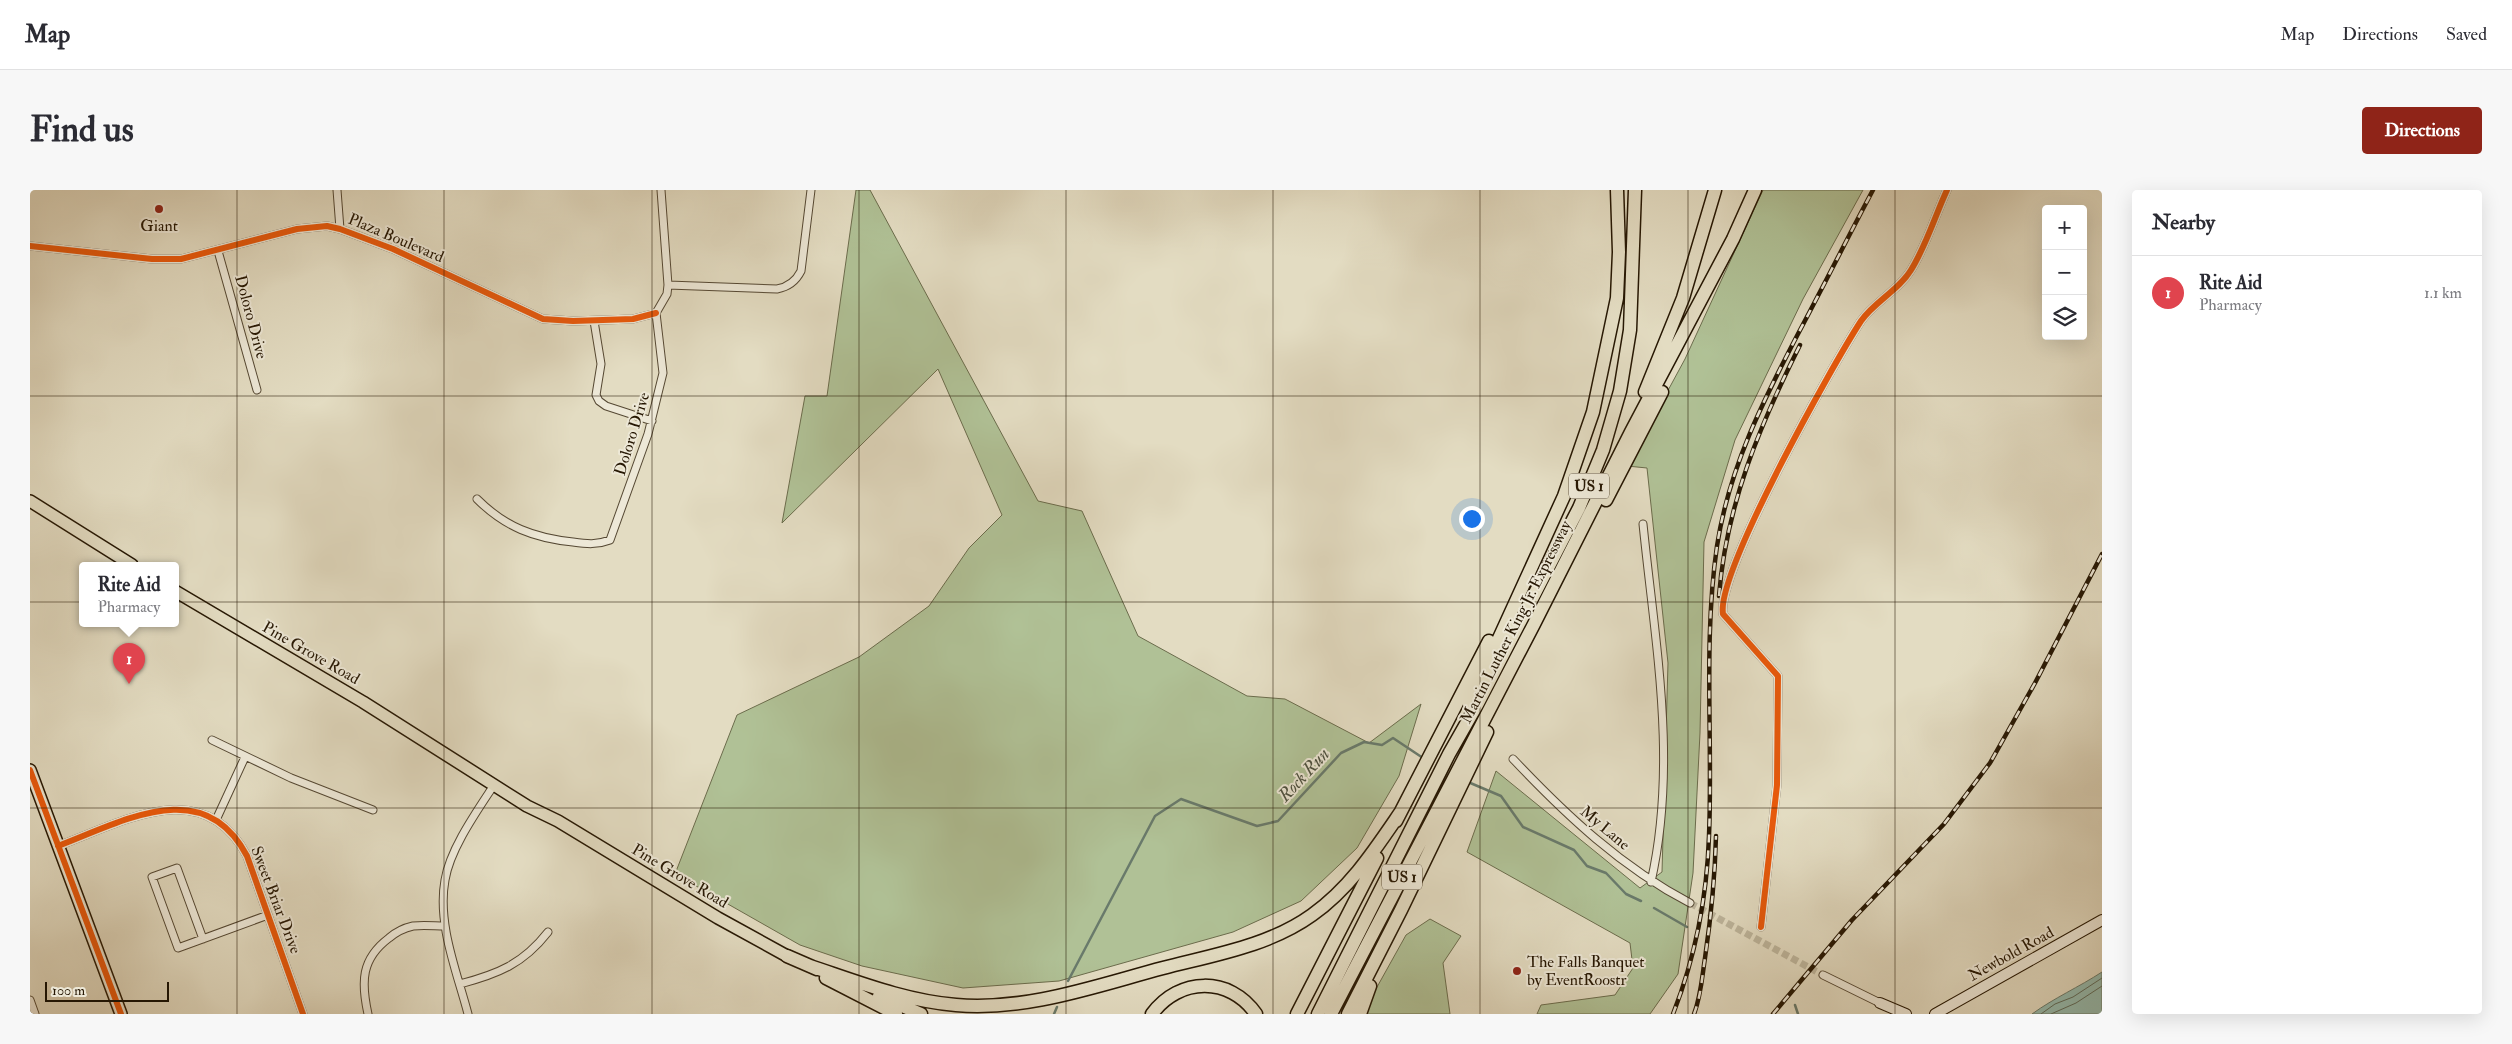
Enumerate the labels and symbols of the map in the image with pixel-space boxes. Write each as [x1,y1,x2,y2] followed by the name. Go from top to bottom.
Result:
[153,203,165,215] marker: Giant
[345,209,447,267] street label: Plaza Boulevard
[140,216,178,236] place label: Giant
[230,273,272,361] street label: Doloro Drive
[610,390,654,478] street label: Doloro Drive
[1569,474,1609,498] road number: US 1
[1459,506,1485,532] your location
[1456,516,1577,727] street label: Martin Luther King Jr. Expressway
[259,617,363,689] street label: Pine Grove Road
[113,643,145,684] pin: 1
[1273,743,1335,808] water label: Rock Run
[1576,801,1634,855] street label: My Lane
[628,839,732,913] street label: Pine Grove Road
[246,843,306,957] street label: Sweet Briar Drive
[1382,864,1422,890] road number: US 1
[1965,922,2057,986] street label: Newbold Road
[1527,952,1644,990] place label: The Falls Banquet by EventRoostr
[1511,965,1523,977] marker: The Falls Banquet by EventRoostr
[45,979,169,1002] scale bar

